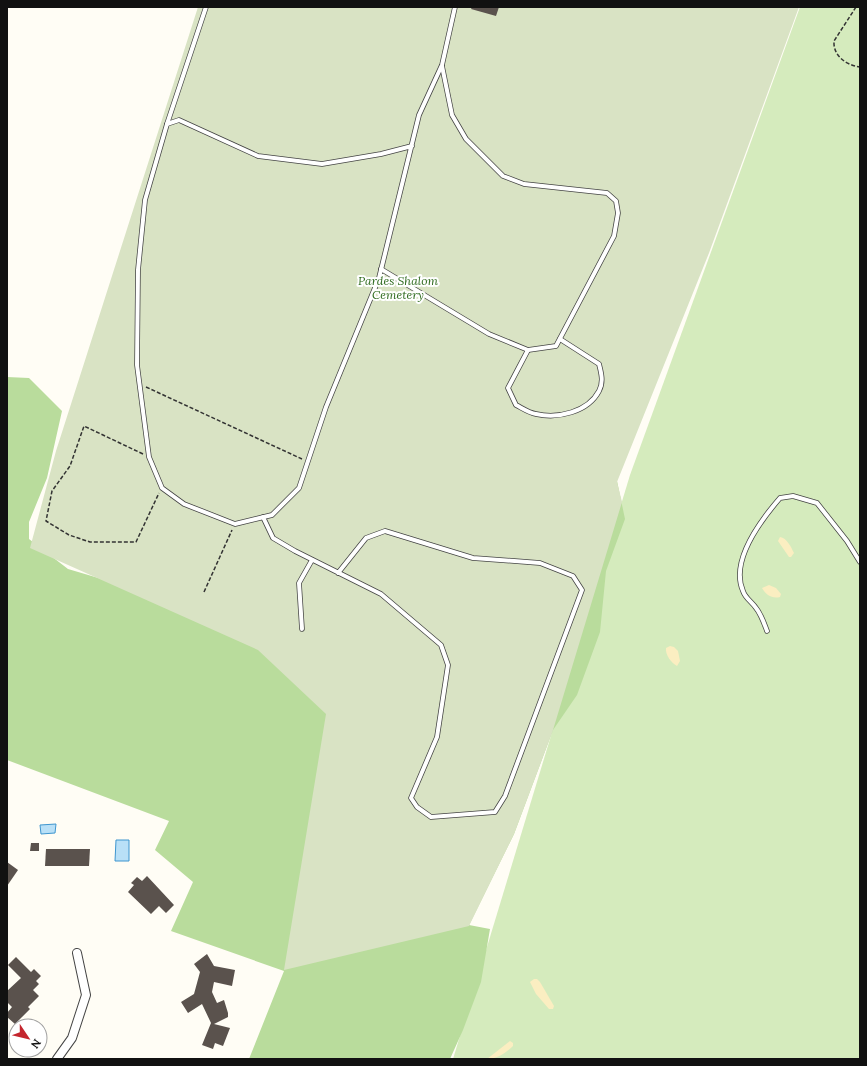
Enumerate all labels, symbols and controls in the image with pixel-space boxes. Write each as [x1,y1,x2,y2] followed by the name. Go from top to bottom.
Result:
[358,273,438,302] park label: Pardes Shalom Cemetery
[8,1018,48,1058] north arrow
[28,1036,44,1052] text: N

